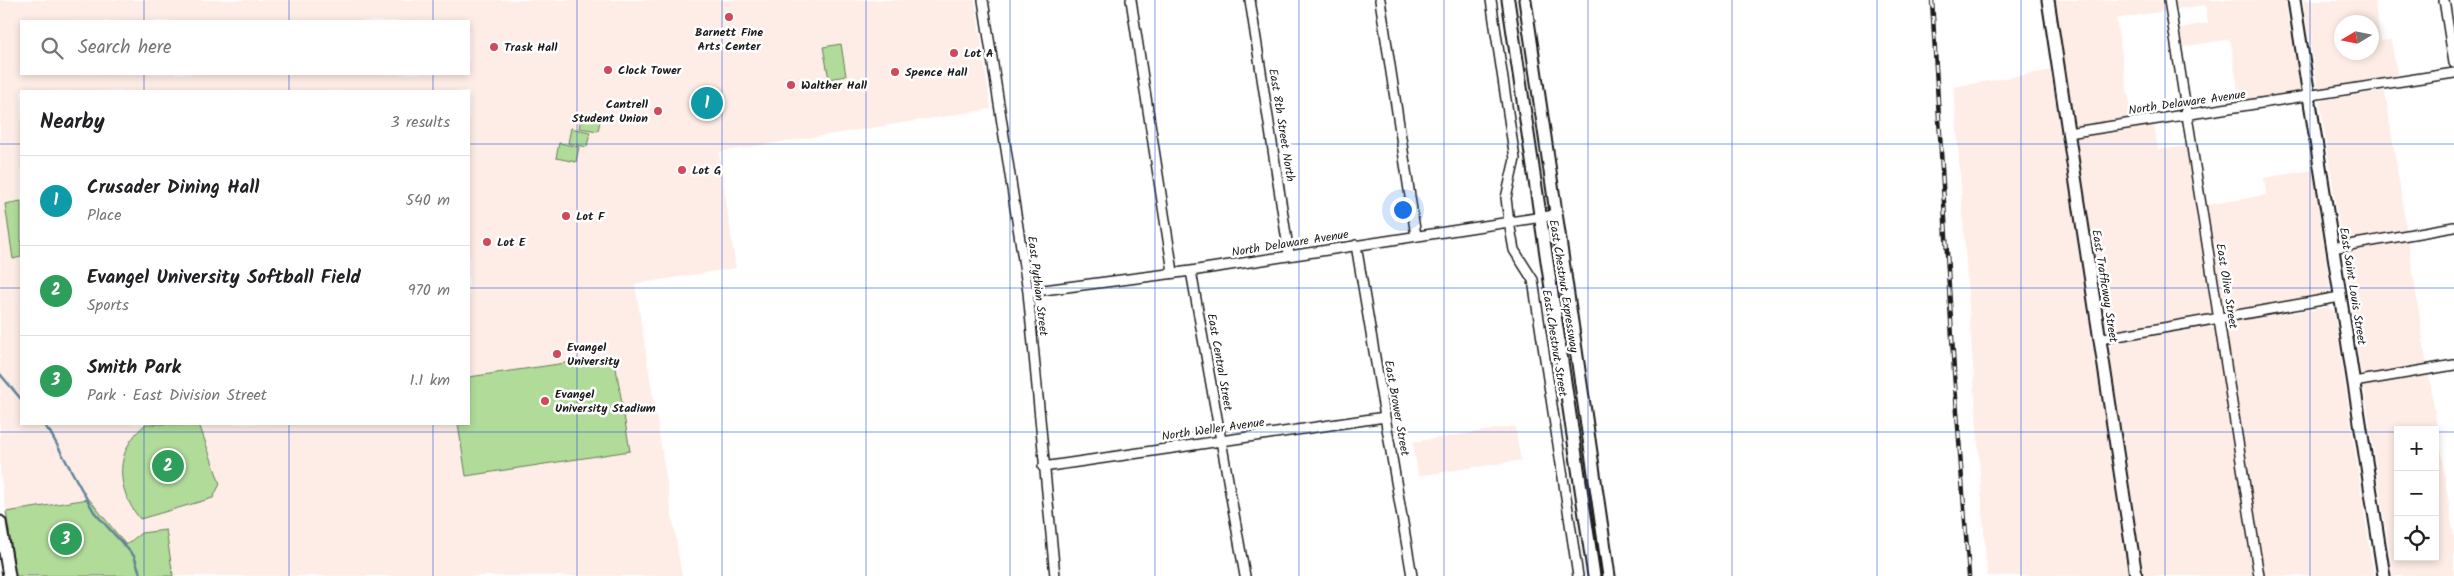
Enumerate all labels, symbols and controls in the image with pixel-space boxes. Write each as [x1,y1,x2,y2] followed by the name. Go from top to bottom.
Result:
[723,11,735,23] marker: Barnett Fine Arts Center
[2334,15,2379,60] north arrow
[20,20,470,75] search box
[695,23,763,56] place label: Barnett Fine Arts Center
[78,33,172,63] text: Search here
[38,34,66,62] icon: search
[504,38,558,57] place label: Trask Hall
[488,41,500,53] marker: Trask Hall
[964,44,994,63] place label: Lot A
[948,47,960,59] marker: Lot A
[618,61,682,80] place label: Clock Tower
[905,63,968,82] place label: Spence Hall
[602,64,614,76] marker: Clock Tower
[889,66,901,78] marker: Spence Hall
[1263,67,1300,183] street label: East 8th Street North
[801,76,868,95] place label: Walther Hall
[785,79,797,91] marker: Walther Hall
[691,84,723,122] pin: 1
[2127,85,2248,120] street label: North Delaware Avenue
[572,95,649,128] place label: Cantrell Student Union
[652,105,664,117] marker: Cantrell Student Union
[40,106,105,139] text: Nearby
[391,110,450,135] text: 3 results
[692,161,721,180] place label: Lot G
[676,164,688,176] marker: Lot G
[87,173,259,203] text: Crusader Dining Hall
[54,188,58,213] text: 1
[405,188,450,213] text: 540 m
[1390,197,1416,223] your location
[87,203,121,228] text: Place
[576,207,606,226] place label: Lot F
[560,210,572,222] marker: Lot F
[1544,218,1583,354] street label: East Chestnut Expressway
[1230,225,1351,262] street label: North Delaware Avenue
[2334,226,2371,347] street label: East Saint Louis Street
[2086,228,2123,344] street label: East Trafficway Street
[497,233,527,252] place label: Lot E
[1022,235,1053,337] street label: East Pythian Street
[481,236,493,248] marker: Lot E
[2210,242,2243,330] street label: East Olive Street
[87,263,361,293] text: Evangel University Softball Field
[51,278,61,303] text: 2
[408,278,450,303] text: 970 m
[1537,288,1572,398] street label: East Chestnut Street
[87,293,129,318] text: Sports
[1202,312,1237,413] street label: East Central Street
[567,338,620,371] place label: Evangel University
[551,348,563,360] marker: Evangel University
[87,353,181,383] text: Smith Park
[1379,359,1414,458] street label: East Brower Street
[52,368,60,393] text: 3
[410,368,450,393] text: 1.1 km
[87,383,267,408] text: Park · East Division Street
[555,385,656,418] place label: Evangel University Stadium
[539,395,551,407] marker: Evangel University Stadium
[1160,413,1266,446] street label: North Weller Avenue
[2394,426,2439,561] map controls
[2394,426,2439,471] button: +
[152,447,184,485] pin: 2
[2394,471,2439,516] button: −
[2394,516,2439,561] button: locate
[50,520,82,558] pin: 3

